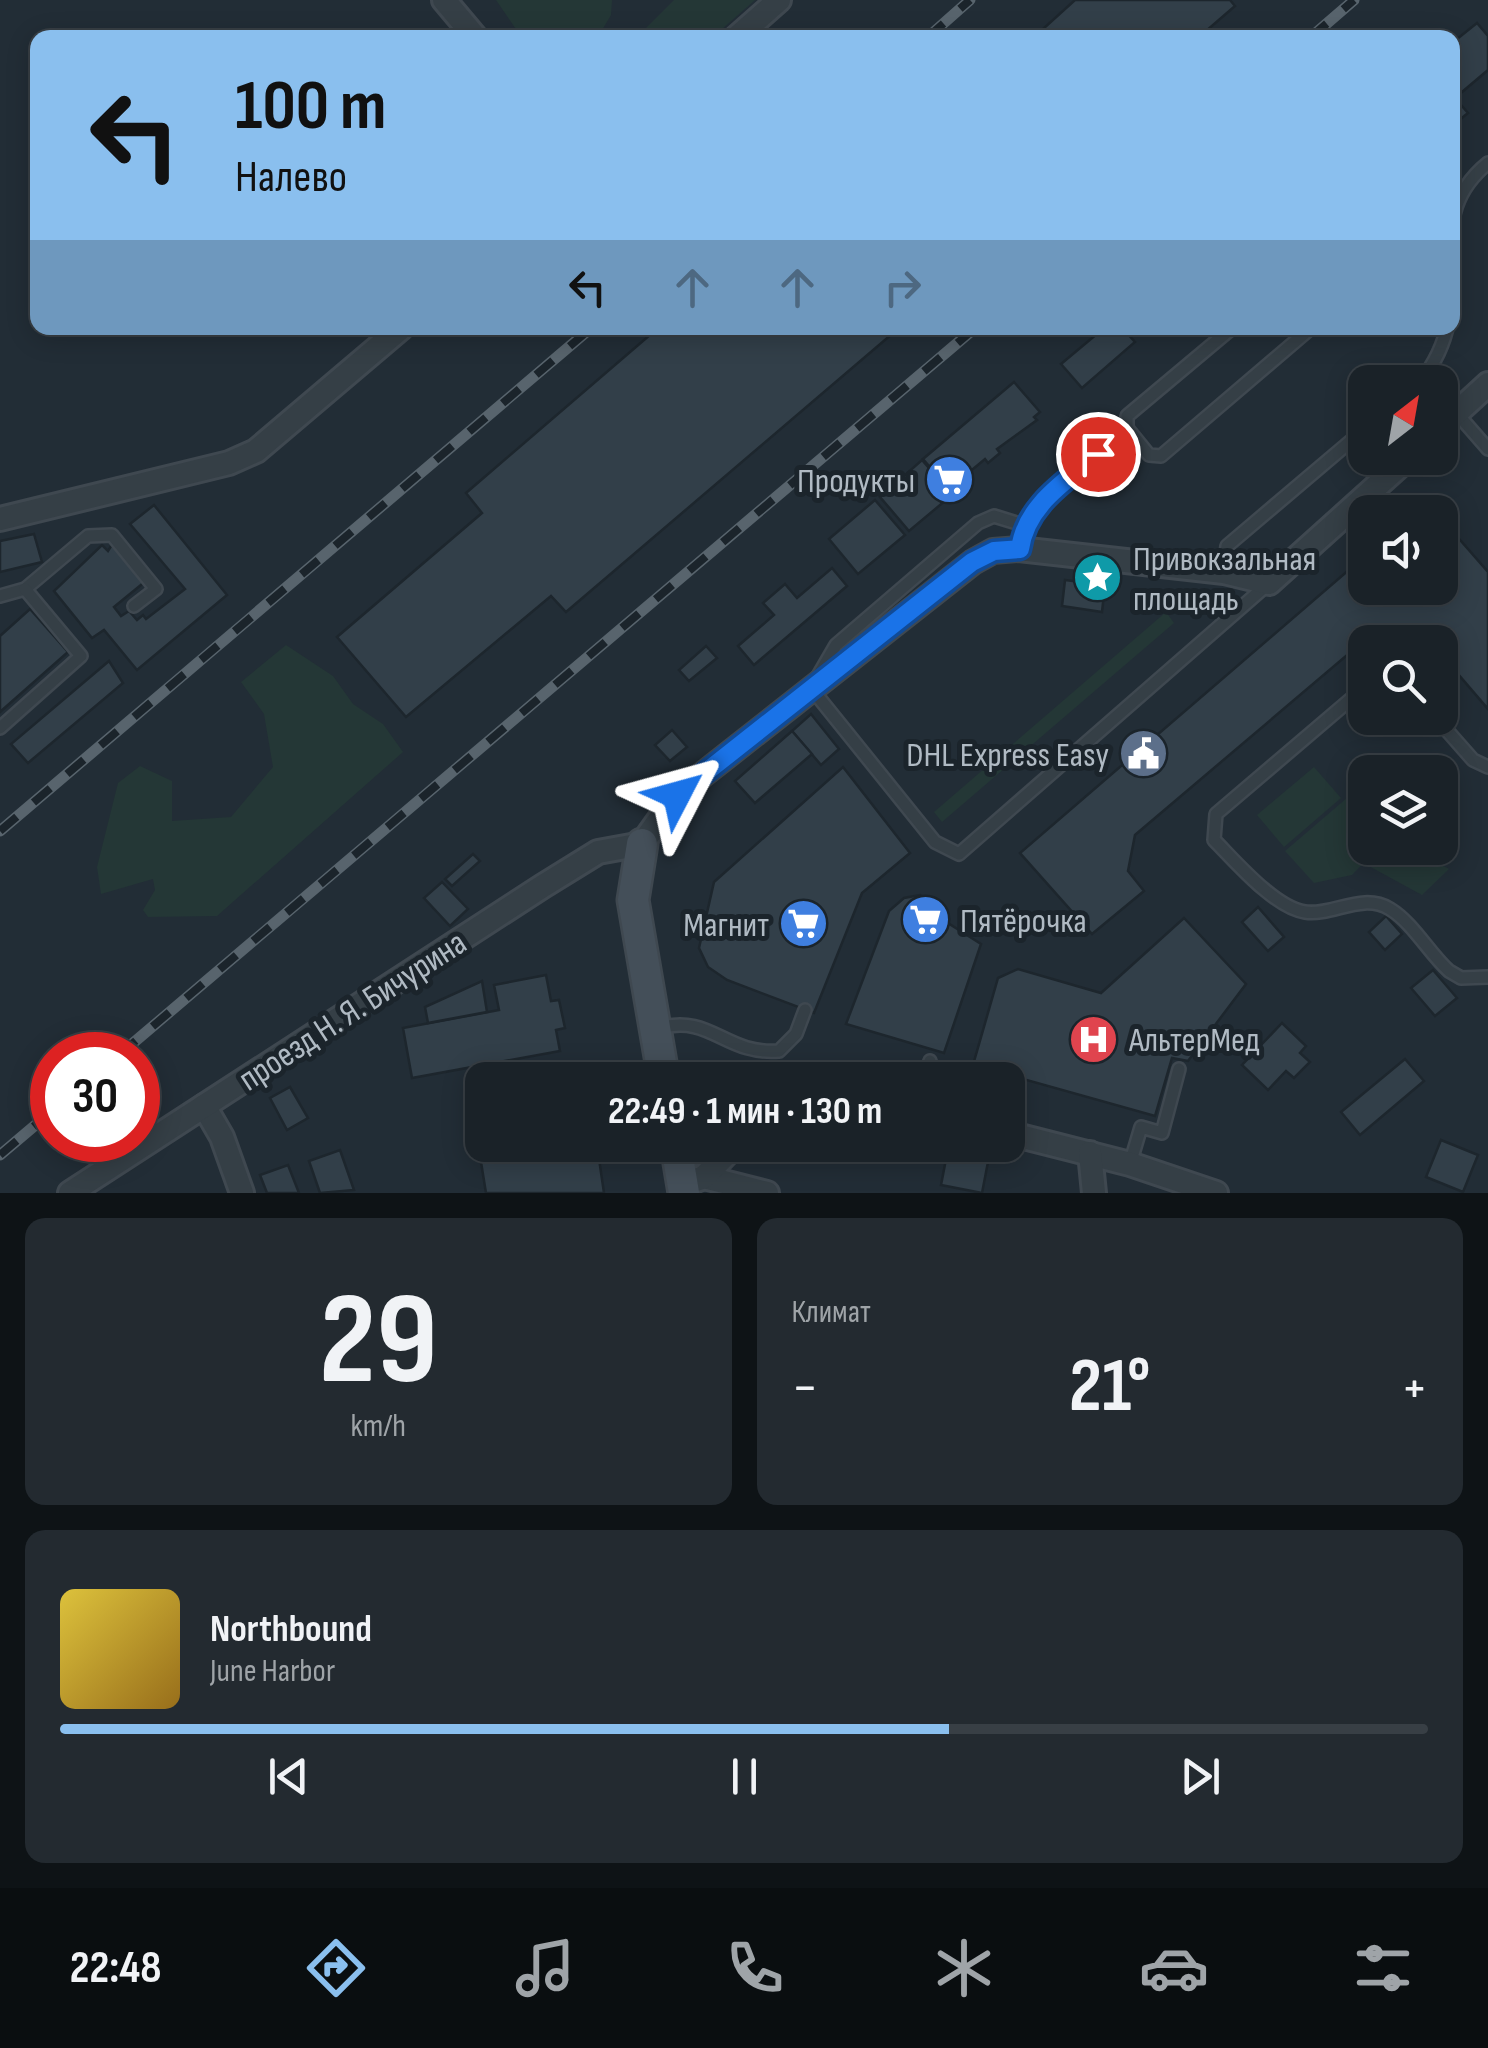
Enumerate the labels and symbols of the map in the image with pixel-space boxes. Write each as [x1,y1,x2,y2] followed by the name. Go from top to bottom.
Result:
[1348,365,1458,475] north arrow
[1056,412,1141,497] pin
[924,454,976,506] supermarket icon: Продукты
[797,460,915,503] place label: Продукты
[1133,538,1316,621] place label: Привокзальная площадь
[1072,552,1124,604] place icon: Привокзальная площадь
[1118,728,1170,780] public building icon: DHL Express Easy
[906,734,1109,777] place label: DHL Express Easy
[625,743,729,847] position arrow
[899,894,951,946] supermarket icon: Пятёрочка
[778,898,830,950] supermarket icon: Магнит
[960,900,1087,943] place label: Пятёрочка
[683,904,769,947] place label: Магнит
[231,922,475,1101] street label: проезд Н. Я. Бичурина
[1068,1013,1120,1065] hospital icon: АльтерМед
[1128,1019,1260,1062] place label: АльтерМед
[30,1032,160,1162] speed limit sign: 30

